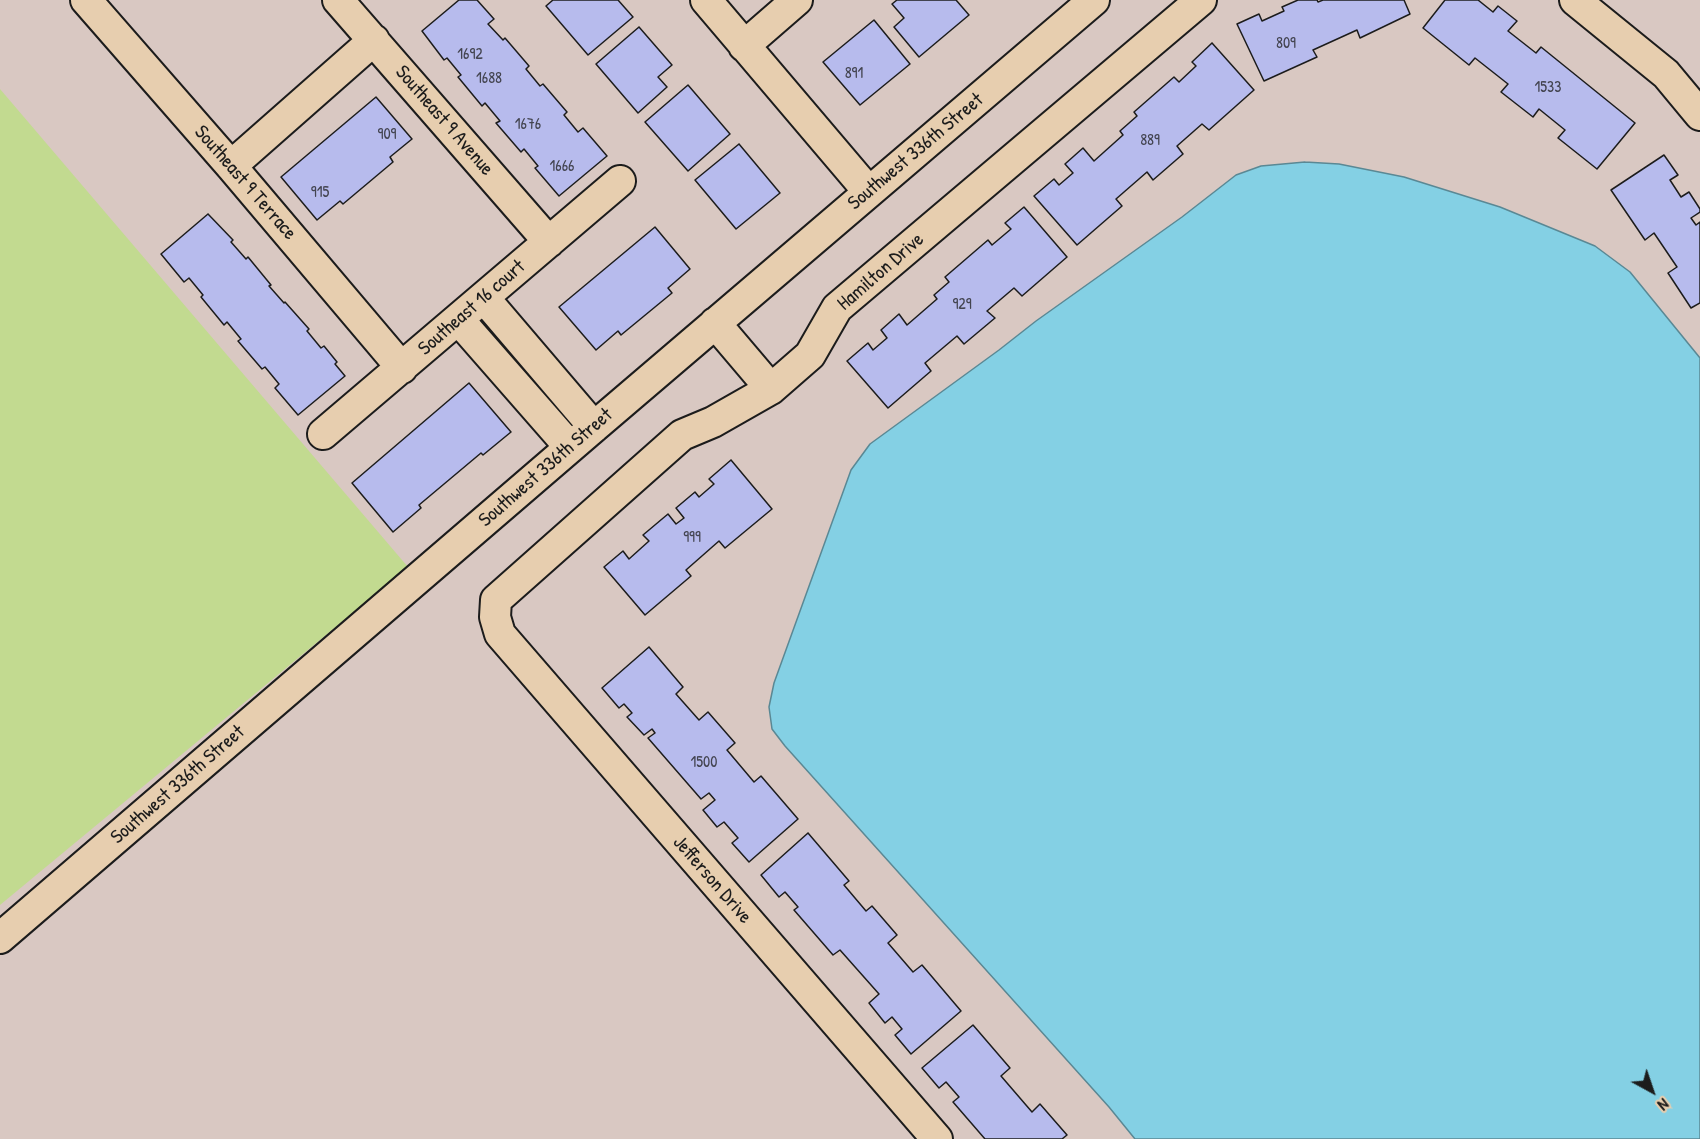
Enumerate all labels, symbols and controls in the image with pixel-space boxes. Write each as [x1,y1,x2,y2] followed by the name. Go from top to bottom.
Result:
[1276,34,1296,54] house number: 809
[457,45,483,65] house number: 1692
[390,61,498,181] street label: Southeast 9 Avenue
[845,64,863,84] house number: 891
[476,69,502,89] house number: 1688
[1535,78,1561,98] house number: 1533
[843,88,989,216] street label: Southwest 336th Street
[515,115,541,135] house number: 1676
[189,121,301,245] street label: Southeast 9 Terrace
[378,125,396,145] house number: 909
[1140,131,1160,151] house number: 889
[550,157,574,177] house number: 1666
[311,183,329,203] house number: 915
[833,228,929,316] street label: Hamilton Drive
[414,255,530,361] street label: Southeast 16 court
[952,295,972,315] house number: 929
[474,403,618,533] street label: Southwest 336th Street
[683,528,701,548] house number: 999
[106,720,250,850] street label: Southwest 336th Street
[691,753,717,773] house number: 1500
[667,831,757,929] street label: Jefferson Drive
[1622,1061,1682,1121] north arrow
[1653,1094,1674,1116] text: N

